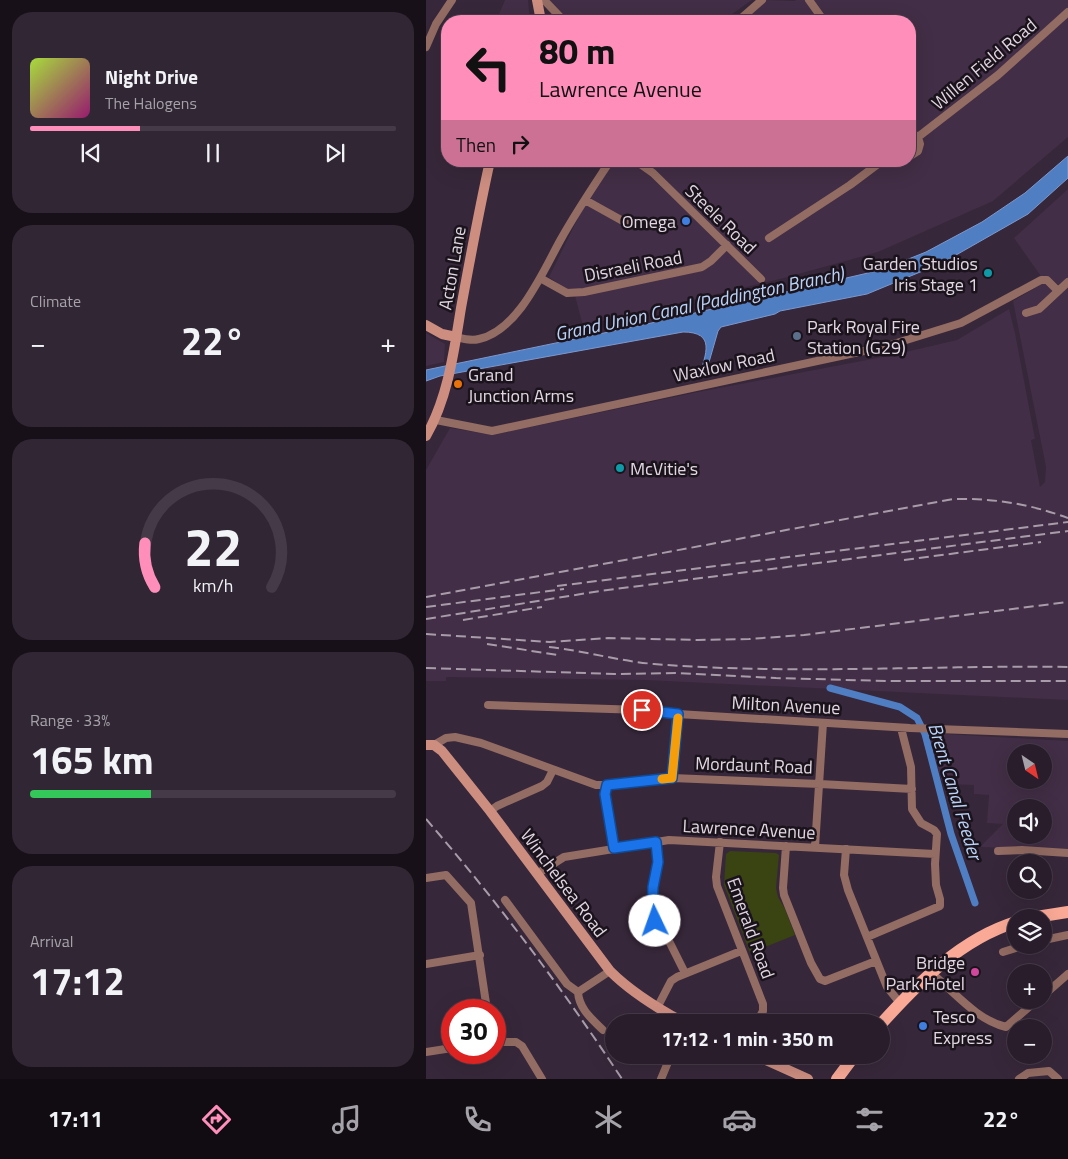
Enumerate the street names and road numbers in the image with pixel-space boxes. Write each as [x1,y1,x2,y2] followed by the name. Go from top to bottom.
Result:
[926,12,1042,116] street label: Willen Field Road
[679,178,763,260] street label: Steele Road
[431,224,473,312] street label: Acton Lane
[582,243,684,289] street label: Disraeli Road
[671,341,777,389] street label: Waxlow Road
[731,689,841,721] street label: Milton Avenue
[695,749,813,781] street label: Mordaunt Road
[682,812,816,846] street label: Lawrence Avenue
[514,823,614,943] street label: Winchelsea Road
[720,874,782,982] street label: Emerald Road

